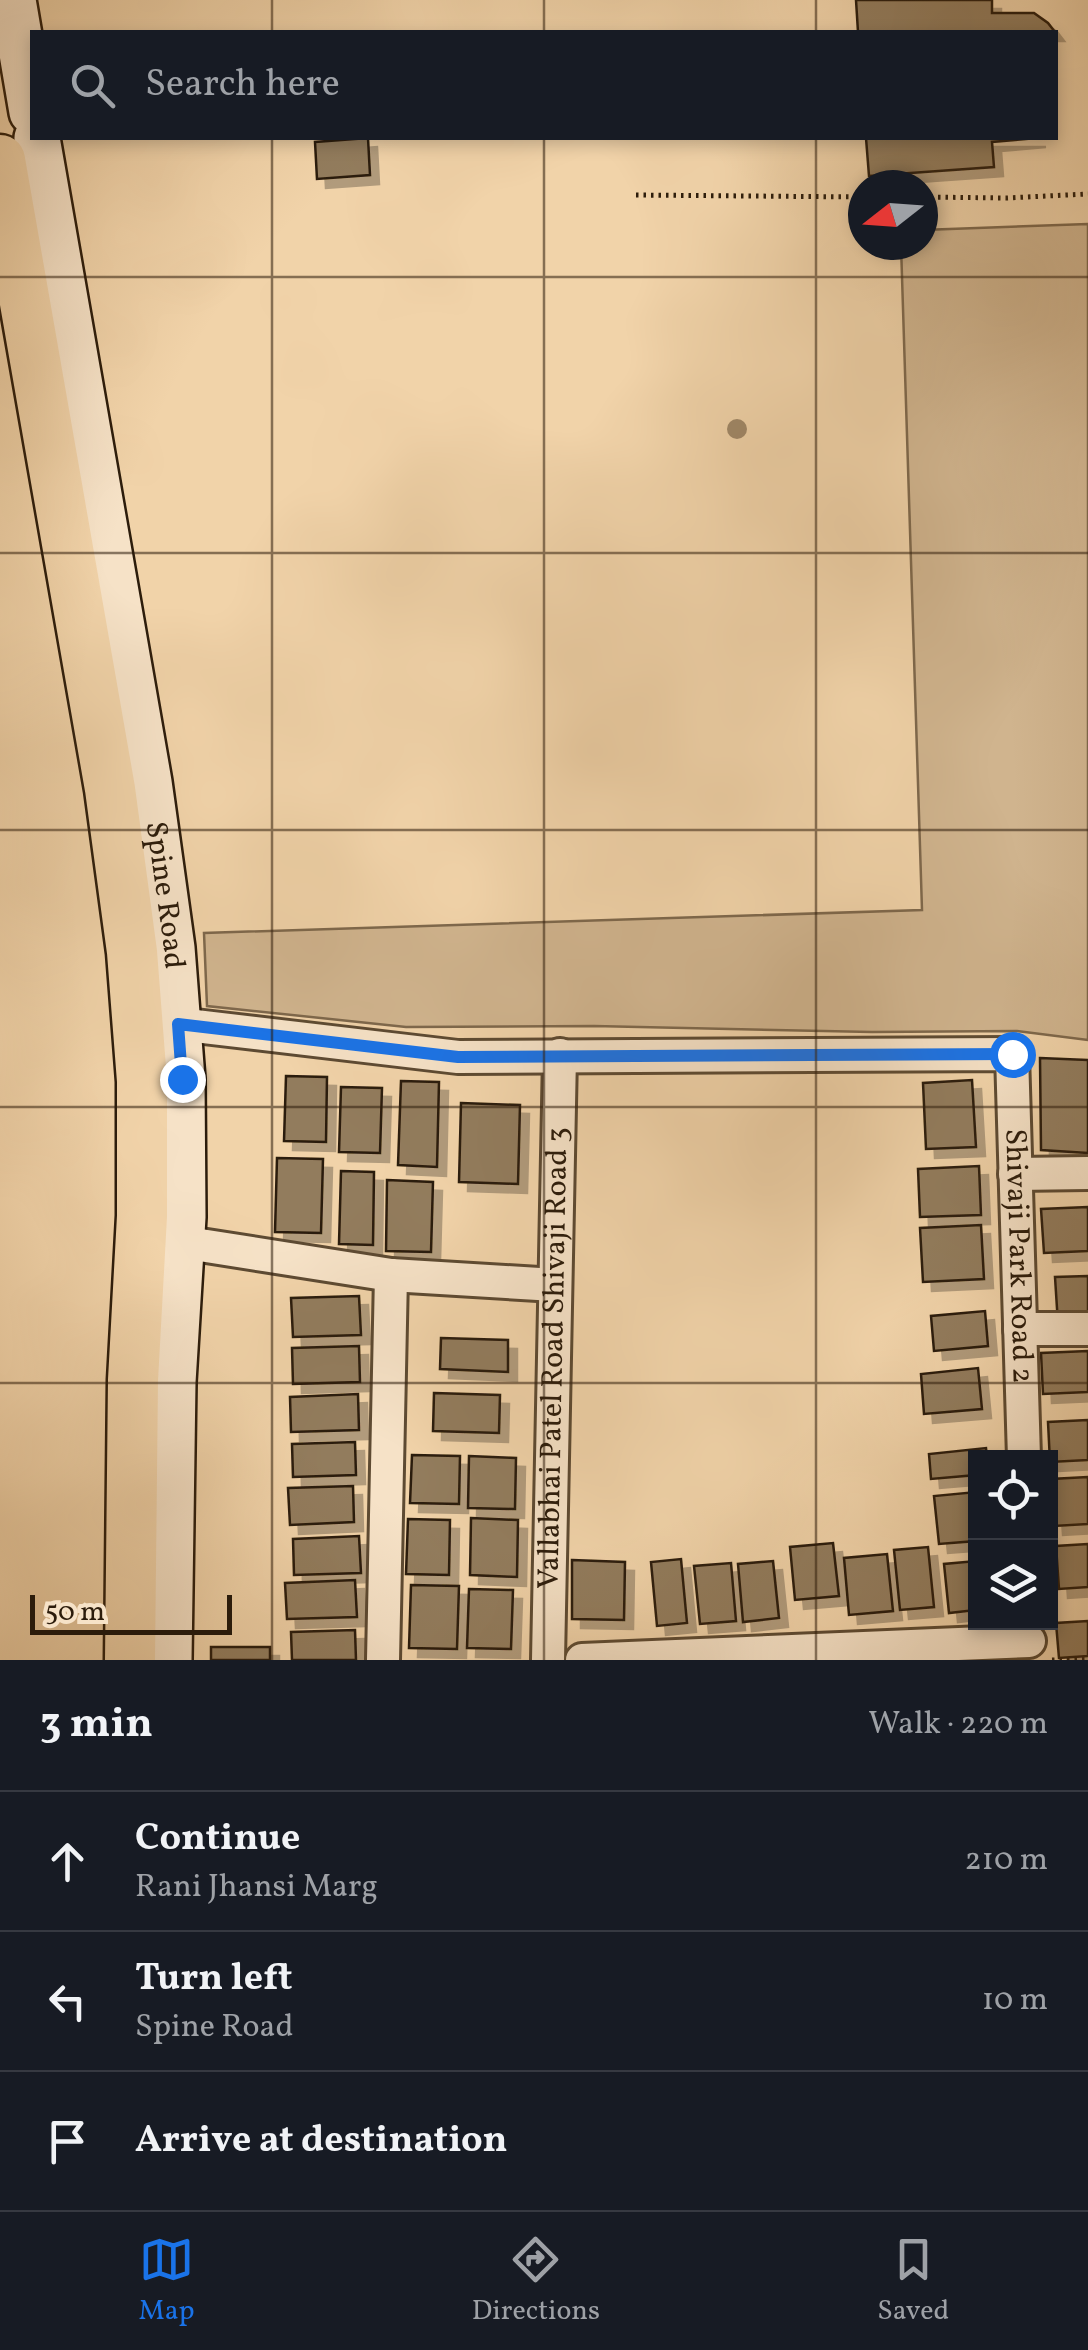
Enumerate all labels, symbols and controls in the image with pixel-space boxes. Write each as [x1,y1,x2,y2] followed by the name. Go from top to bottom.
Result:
[30,30,1058,140] search box
[65,58,120,113] icon: search
[145,59,340,112] text: Search here
[848,170,938,260] north arrow
[134,819,195,971] street label: Spine Road
[990,1032,1036,1078] route start
[160,1057,206,1103] route end
[528,1127,580,1589] street label: Vallabhai Patel Road Shivaji Road 3
[993,1128,1043,1384] street label: Shivaji Park Road 2
[968,1450,1058,1630] map controls
[968,1450,1058,1540] button: locate
[968,1540,1058,1630] button: layers
[30,1590,232,1634] scale bar
[45,1593,105,1632] text: 50 m
[40,1696,153,1755] text: 3 min
[868,1703,1048,1747] text: Walk · 220 m
[135,1813,300,1866] text: Continue
[40,1834,95,1889] icon: ahead
[964,1839,1048,1883] text: 210 m
[135,1866,378,1910] text: Rani Jhansi Marg
[135,1953,292,2006] text: Turn left
[40,1974,95,2029] icon: left
[982,1979,1048,2023] text: 10 m
[135,2006,294,2050] text: Spine Road
[40,2114,95,2169] icon: arrive
[135,2115,508,2168] text: Arrive at destination
[139,2232,195,2331] tab: Map
[472,2232,600,2331] tab: Directions
[877,2232,949,2331] tab: Saved

